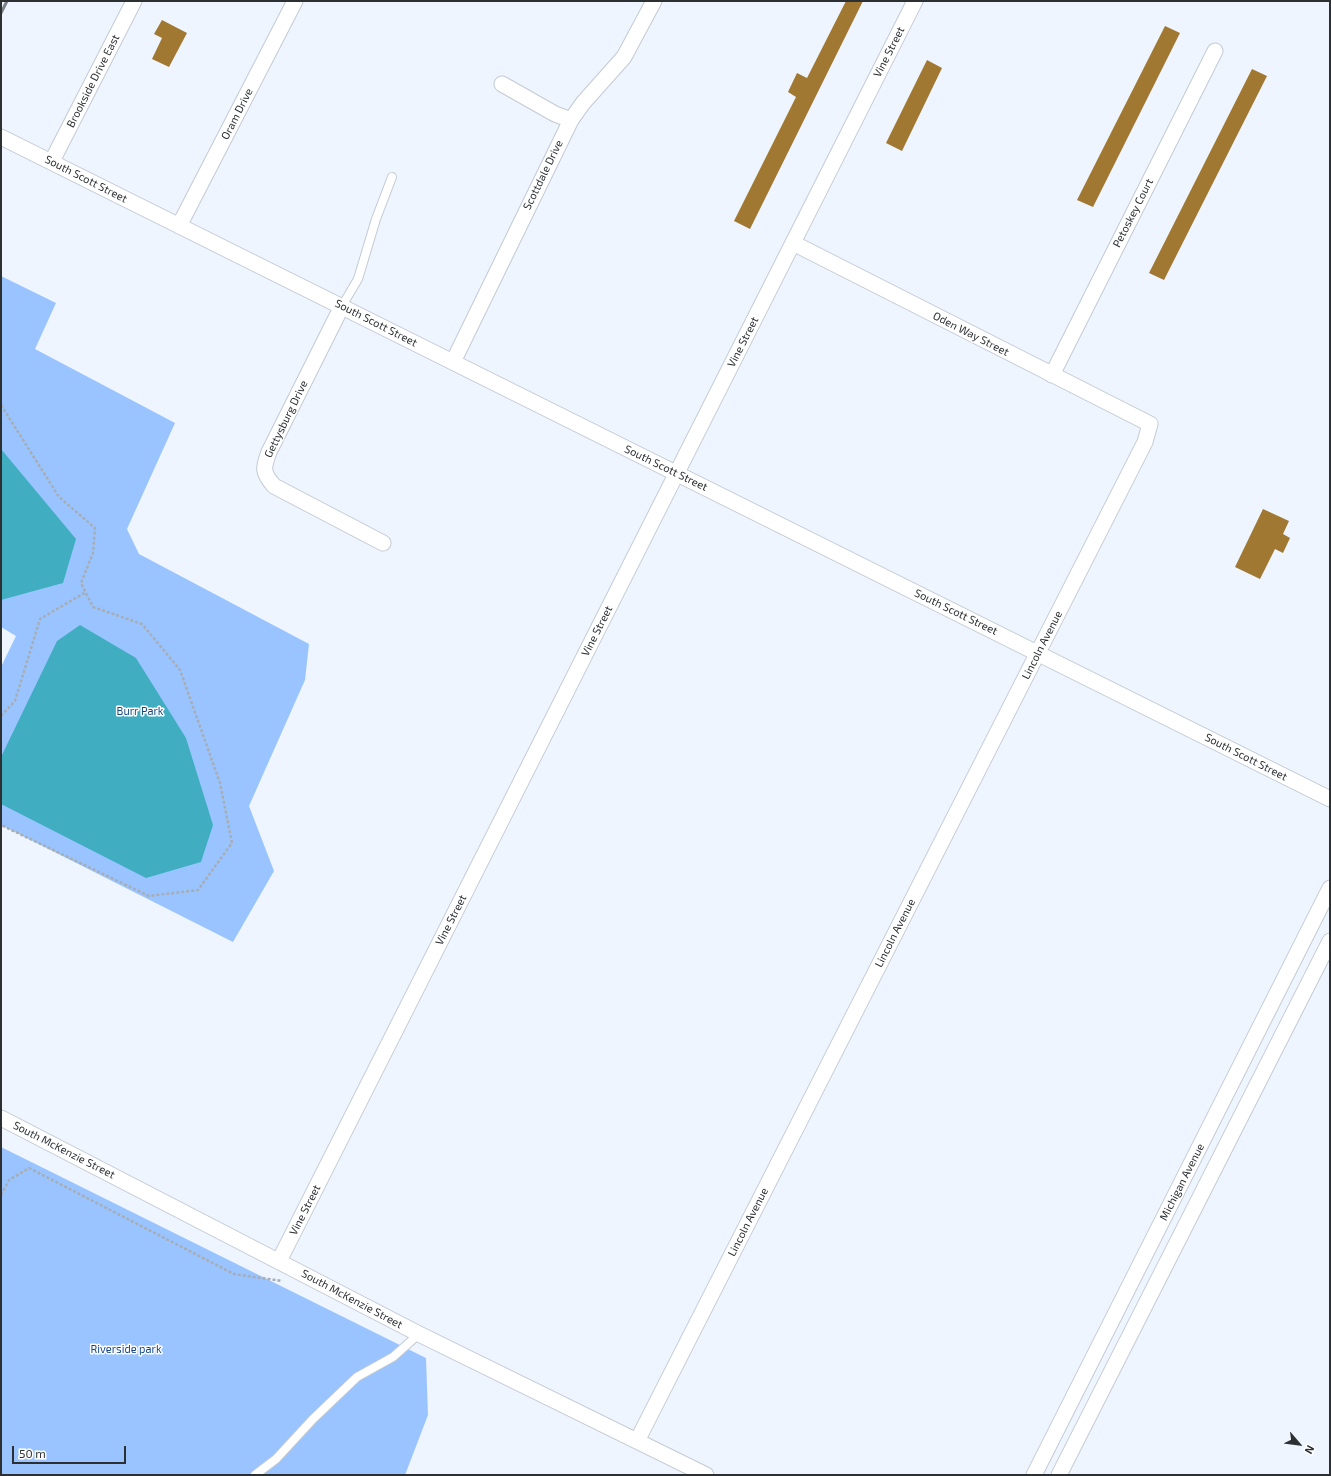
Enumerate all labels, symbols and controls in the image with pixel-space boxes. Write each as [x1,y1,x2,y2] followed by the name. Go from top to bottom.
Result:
[871,25,907,79] street label: Vine Street
[64,32,122,130] street label: Brookside Drive East
[218,86,256,142] street label: Oram Drive
[520,138,566,212] street label: Scottdale Drive
[43,153,129,205] street label: South Scott Street
[1110,176,1156,250] street label: Petoskey Court
[333,297,419,349] street label: South Scott Street
[931,309,1011,359] street label: Oden Way Street
[725,315,761,369] street label: Vine Street
[262,378,310,460] street label: Gettysburg Drive
[622,442,710,494] street label: South Scott Street
[912,586,1000,638] street label: South Scott Street
[579,604,615,658] street label: Vine Street
[1019,608,1065,682] street label: Lincoln Avenue
[117,704,163,718] park label: Burr Park
[1203,731,1289,783] street label: South Scott Street
[433,893,469,947] street label: Vine Street
[872,896,918,970] street label: Lincoln Avenue
[11,1119,117,1181] street label: South McKenzie Street
[1157,1141,1207,1223] street label: Michigan Avenue
[287,1183,323,1237] street label: Vine Street
[725,1185,771,1259] street label: Lincoln Avenue
[299,1267,405,1331] street label: South McKenzie Street
[90,1342,162,1356] park label: Riverside park
[1279,1424,1319,1464] north arrow
[14,1438,128,1464] scale bar
[1302,1443,1318,1456] text: N
[19,1446,46,1460] text: 50 m

